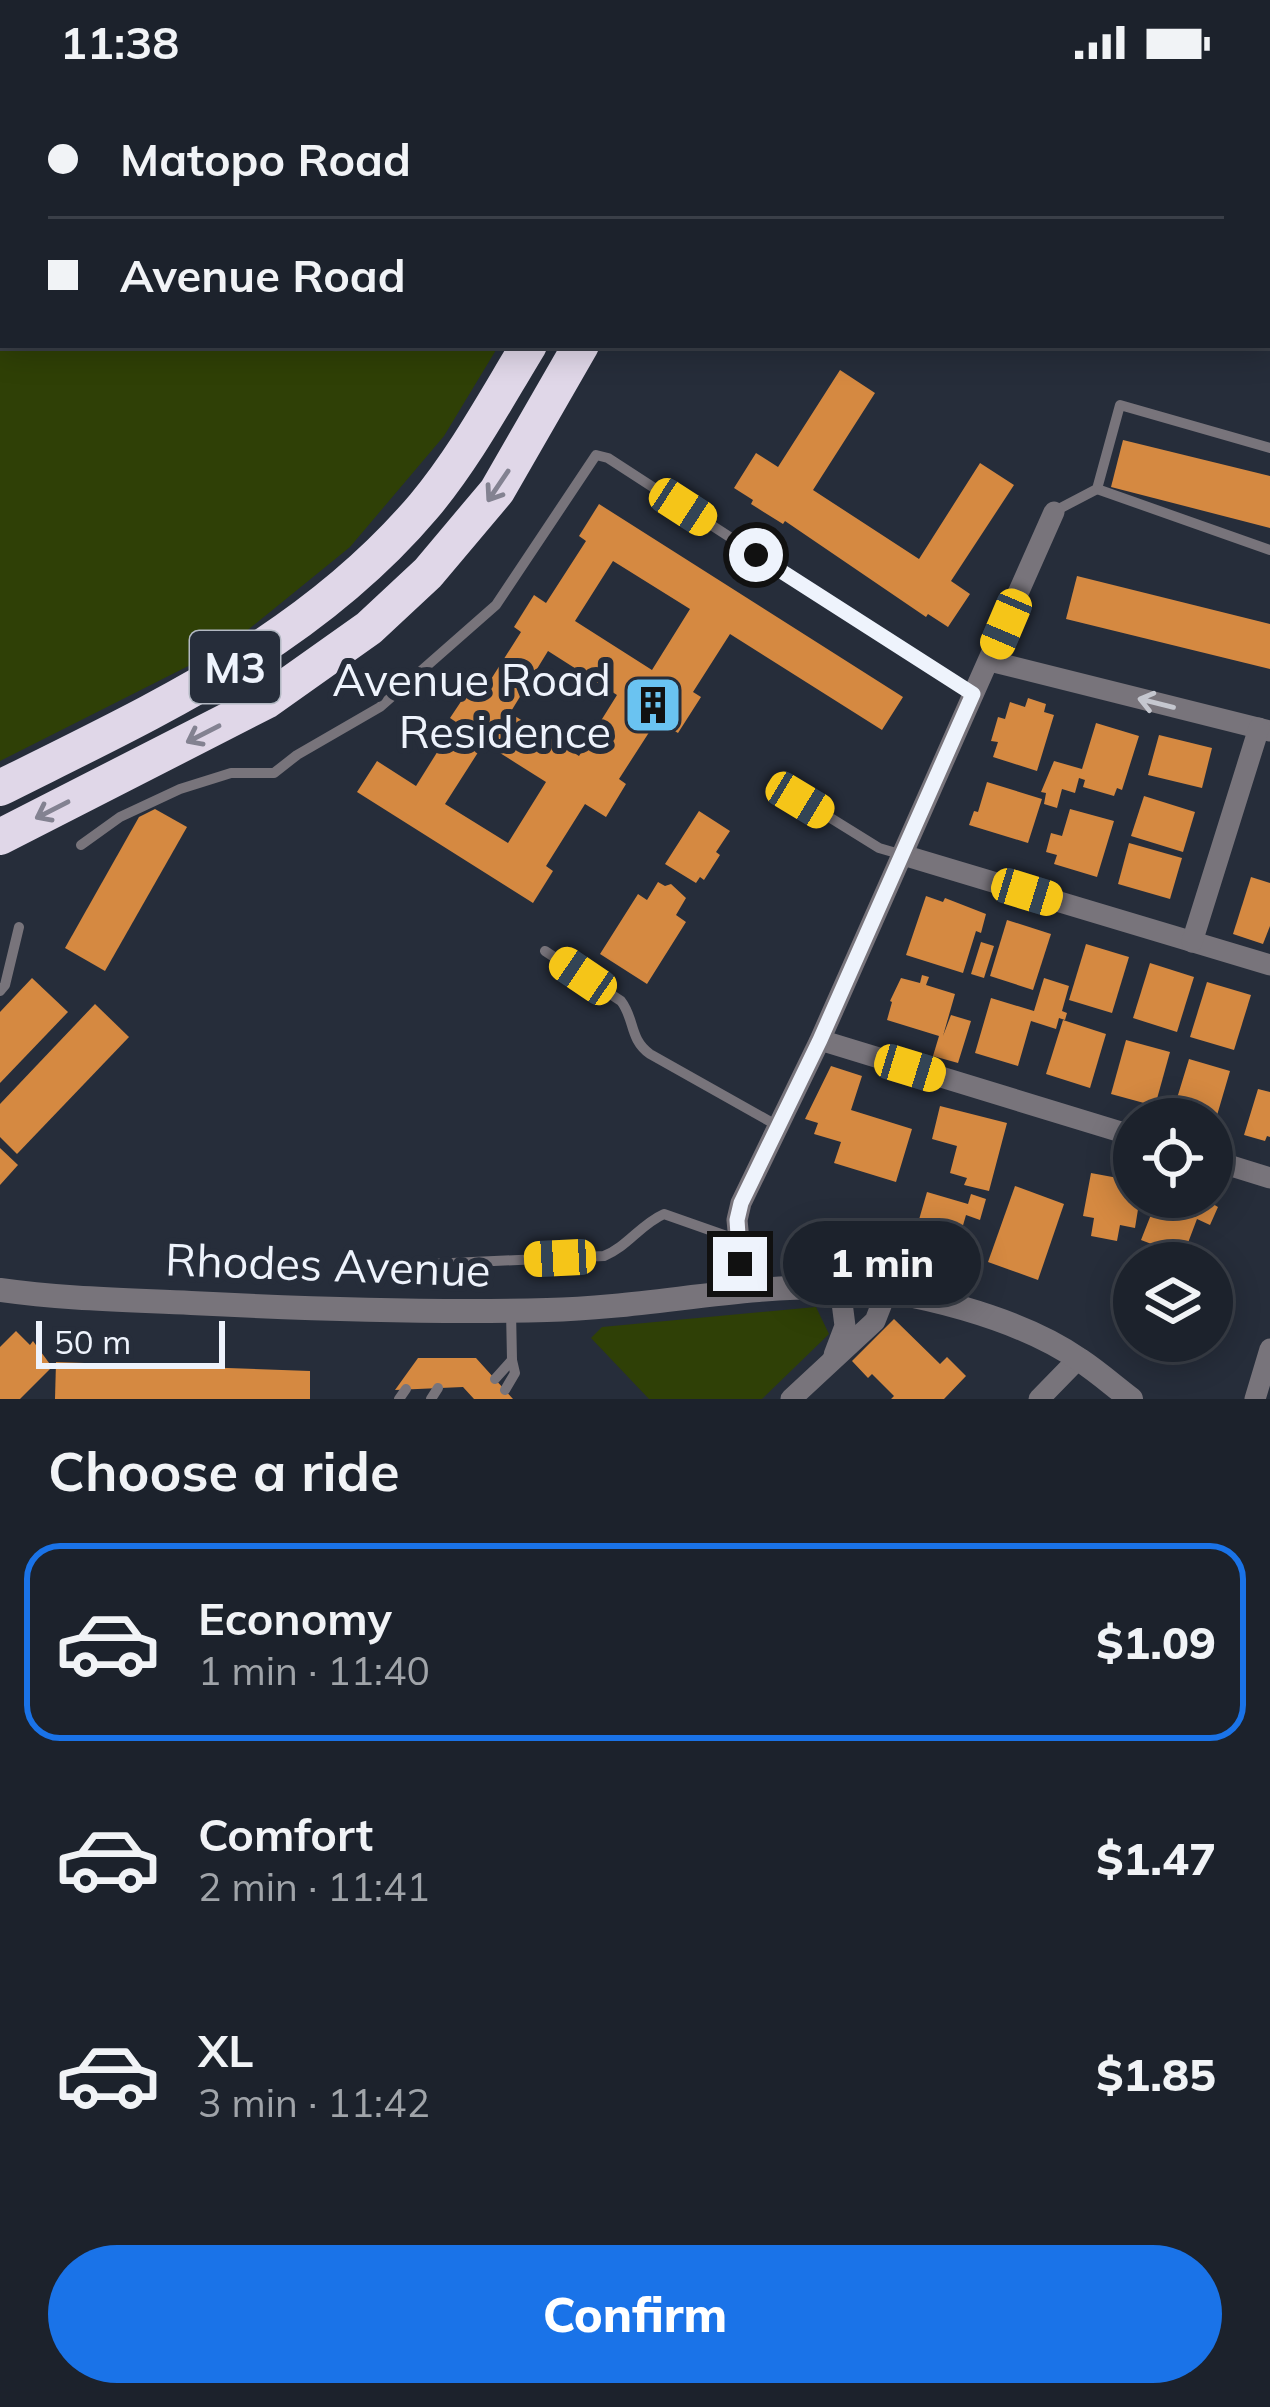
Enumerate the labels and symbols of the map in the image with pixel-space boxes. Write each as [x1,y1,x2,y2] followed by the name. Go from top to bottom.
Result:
[485,469,510,503] one-way arrow
[643,472,723,542] car
[729,528,783,582] route start
[975,584,1037,664] car
[190,631,280,703] road number: M3
[332,651,611,759] place label: Avenue Road Residence
[622,674,684,736] building icon: Avenue Road Residence
[1138,691,1176,713] one-way arrow
[185,724,221,747] one-way arrow
[760,766,840,834] car
[35,800,71,823] one-way arrow
[987,864,1067,920] car
[543,941,623,1011] car
[870,1040,950,1096] car
[782,1222,980,1306] callout: 1 min
[164,1230,492,1298] street label: Rhodes Avenue
[713,1237,767,1291] route end
[523,1238,597,1278] car
[36,1315,225,1368] scale bar

